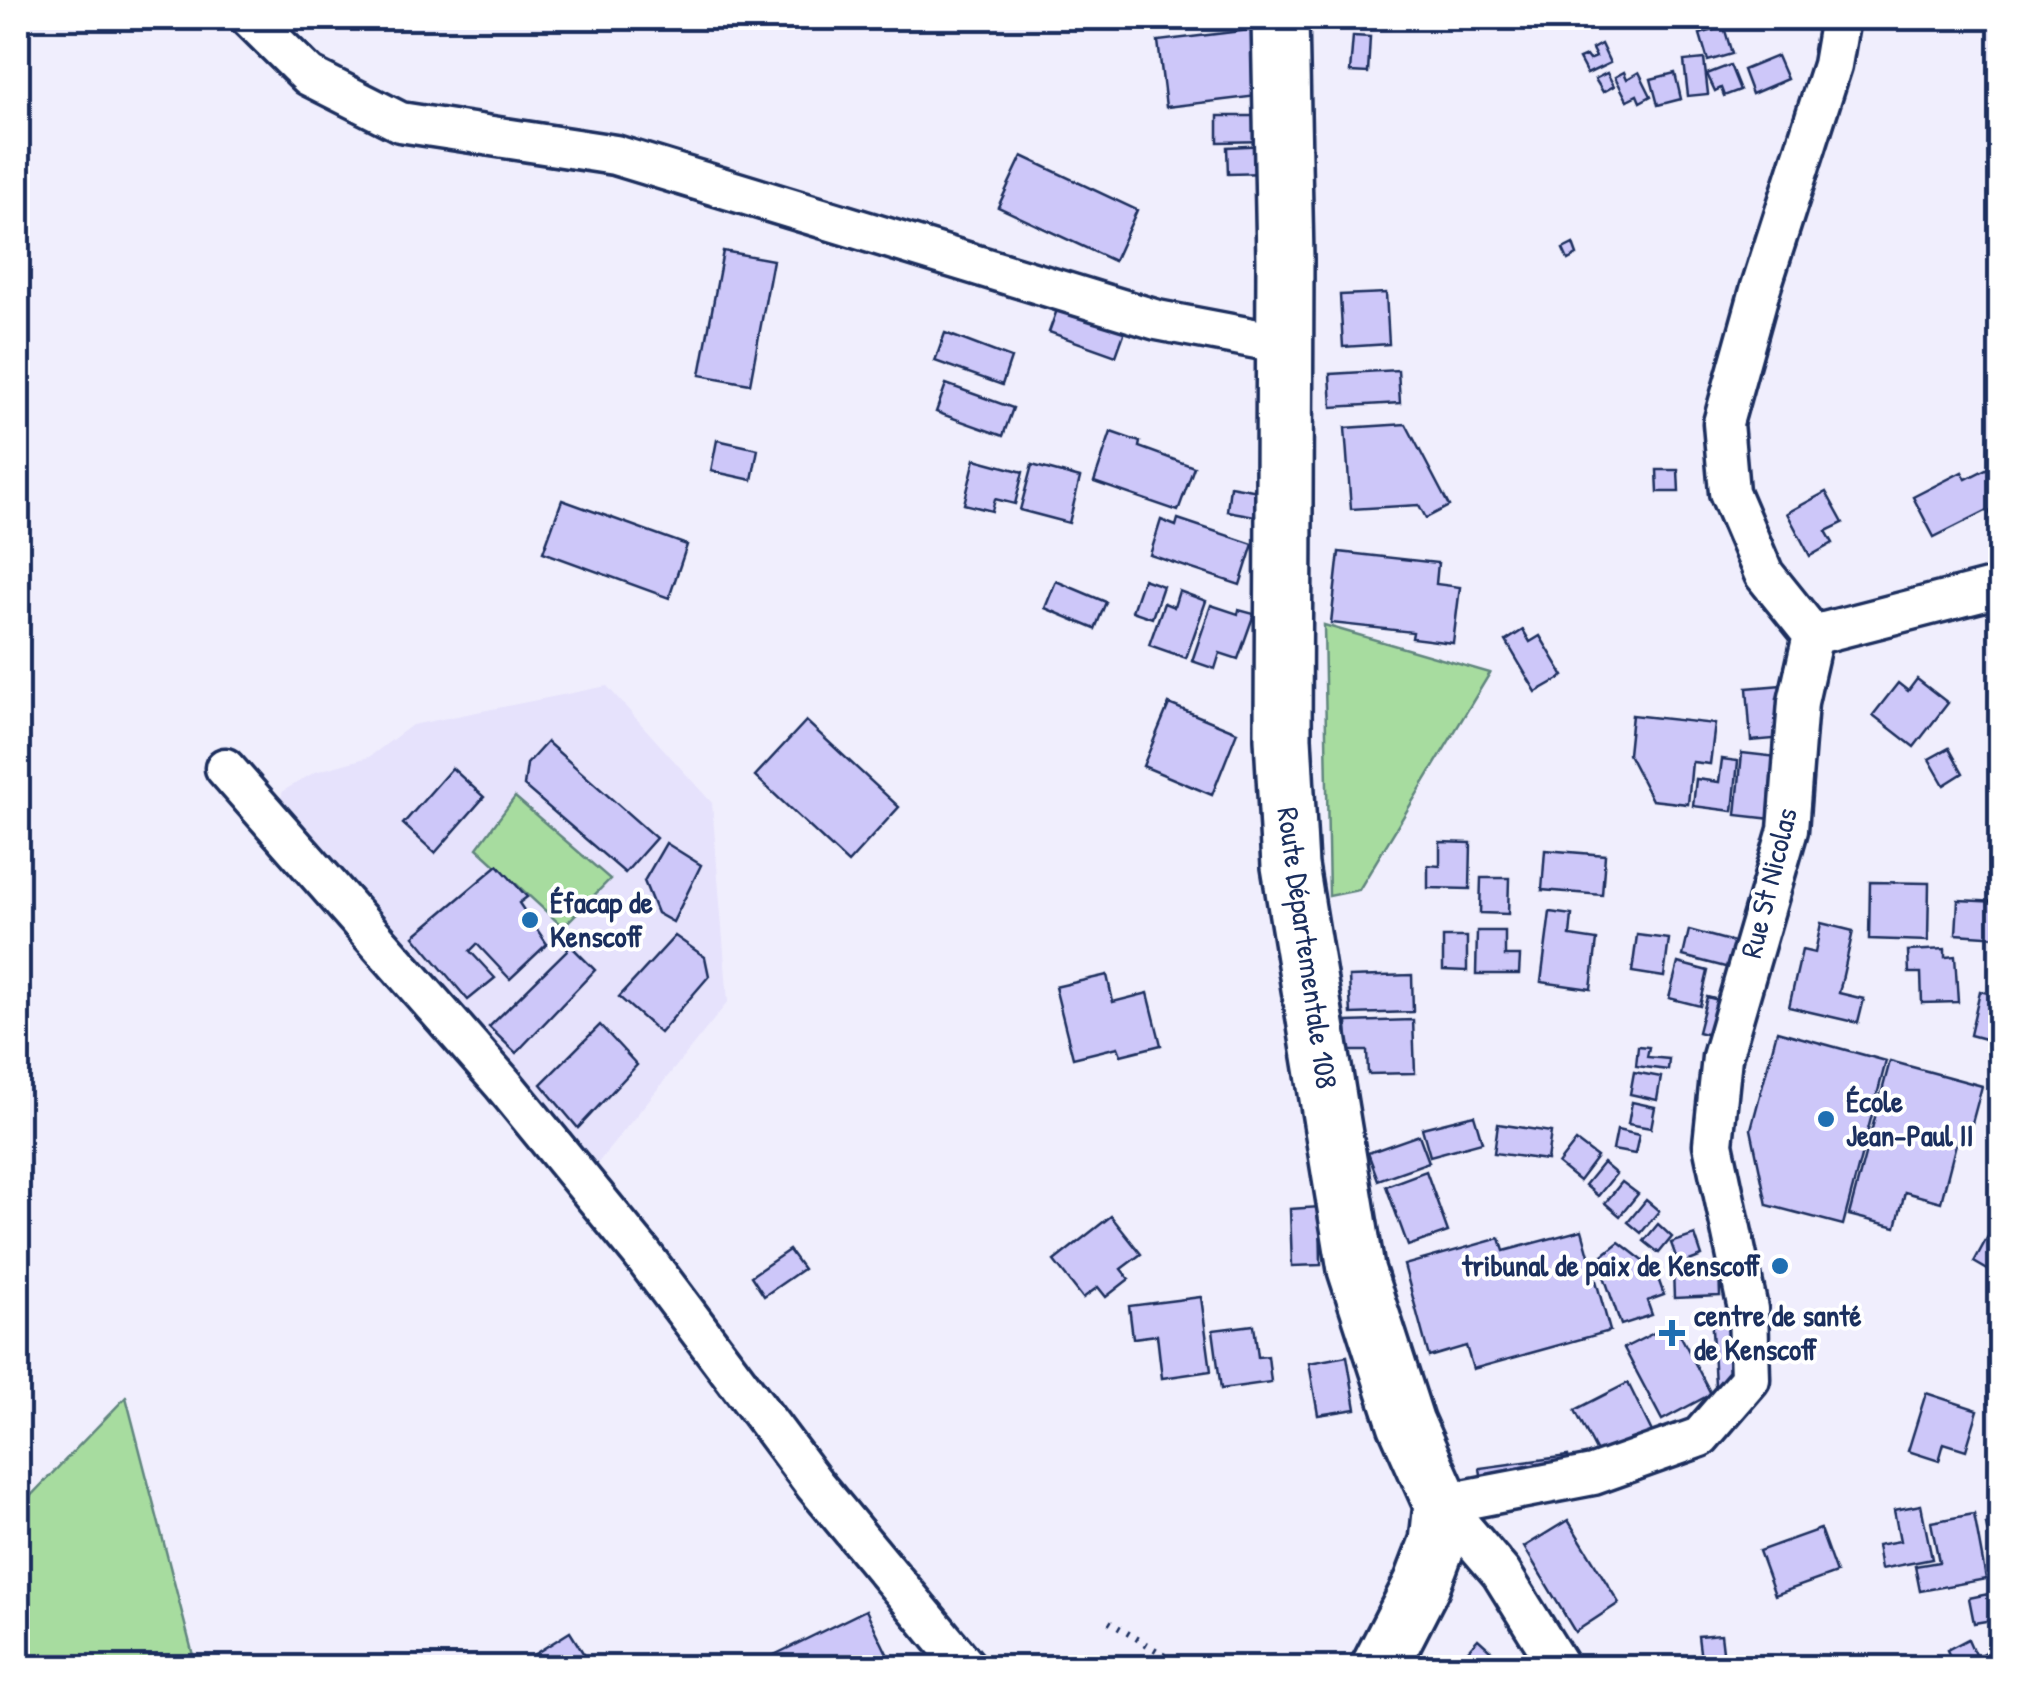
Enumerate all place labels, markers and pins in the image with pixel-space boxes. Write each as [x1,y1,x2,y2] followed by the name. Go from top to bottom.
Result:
[550,882,653,956] place label: Éfacap de Kenscoff
[519,909,541,931] marker: Éfacap de Kenscoff
[1846,1081,1974,1155] place label: École Jean-Paul II
[1815,1108,1837,1130] marker: École Jean-Paul II
[1461,1245,1761,1286] place label: tribunal de paix de Kenscoff
[1769,1255,1791,1277] marker: tribunal de paix de Kenscoff
[1694,1295,1862,1369] place label: centre de santé de Kenscoff
[1659,1320,1685,1346] marker: centre de santé de Kenscoff

